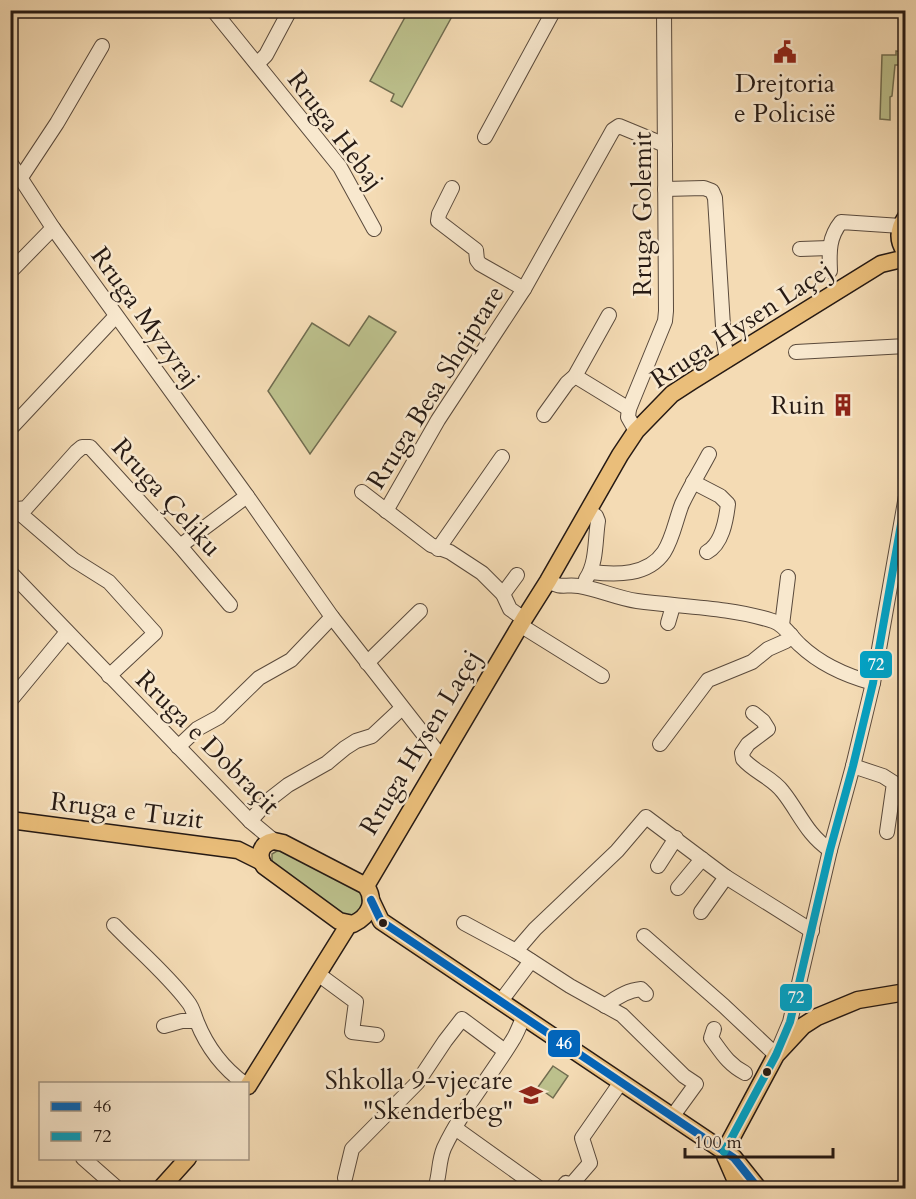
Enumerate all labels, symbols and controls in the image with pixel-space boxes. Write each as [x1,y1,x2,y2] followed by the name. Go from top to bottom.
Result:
[772,39,798,65] public building icon: Drejtoria e Policisë
[279,64,392,197] street label: Rruga Hebaj
[734,66,836,131] place label: Drejtoria e Policisë
[625,131,660,297] street label: Rruga Golemit
[83,240,209,395] street label: Rruga Myzyraj
[644,252,839,396] street label: Rruga Hysen Laçej
[359,279,512,496] street label: Rruga Besa Shqiptare
[771,388,825,423] place label: Ruin
[830,392,856,418] building icon: Ruin
[104,430,229,564] street label: Rruga Çeliku
[351,643,490,841] street label: Rruga Hysen Laçej
[859,650,893,679] line badge: 72
[868,654,884,676] text: 72
[128,663,287,822] street label: Rruga e Dobraçit
[48,784,205,837] street label: Rruga e Tuzit
[377,917,389,929] unlabelled marker
[779,983,813,1012] line badge: 72
[788,987,804,1009] text: 72
[547,1029,581,1058] line badge: 46
[556,1033,572,1055] text: 46
[325,1063,513,1128] place label: Shkolla 9-vjecare "Skenderbeg"
[761,1066,773,1078] unlabelled marker
[39,1082,249,1160] legend
[518,1082,544,1108] school or university icon: Shkolla 9-vjecare "Skenderbeg"
[93,1094,111,1119] text: 46
[685,1121,834,1159] scale bar
[93,1124,111,1149] text: 72
[694,1130,742,1155] text: 100 m

